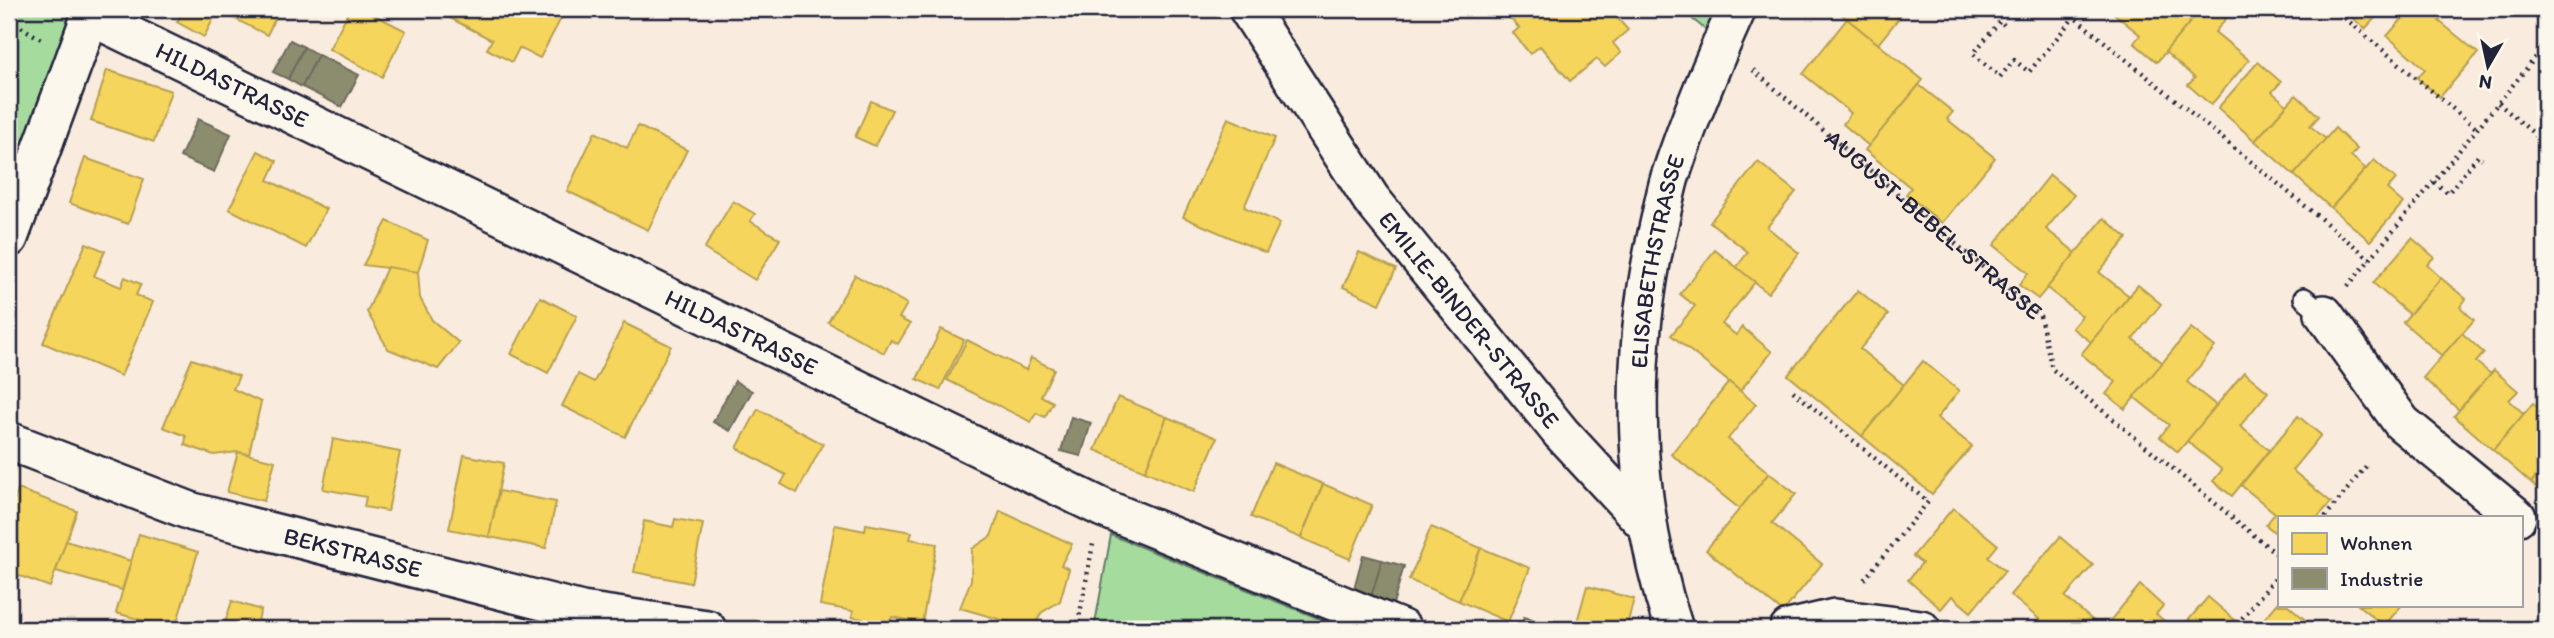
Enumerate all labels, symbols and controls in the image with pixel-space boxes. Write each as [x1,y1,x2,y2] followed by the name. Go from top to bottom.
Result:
[2452,32,2522,102] north arrow
[151,35,313,134] street label: HILDASTRASSE
[2477,70,2494,95] text: N
[1819,123,2049,326] street label: AUGUST-BEBEL-STRASSE
[1624,150,1691,369] street label: ELISABETHSTRASSE
[1373,205,1566,434] street label: EMILIE-BINDER-STRASSE
[660,282,823,381] street label: HILDASTRASSE
[2278,516,2522,606] legend
[281,521,425,584] street label: BEKSTRASSE
[2340,530,2412,555] text: Wohnen
[2340,566,2423,591] text: Industrie

